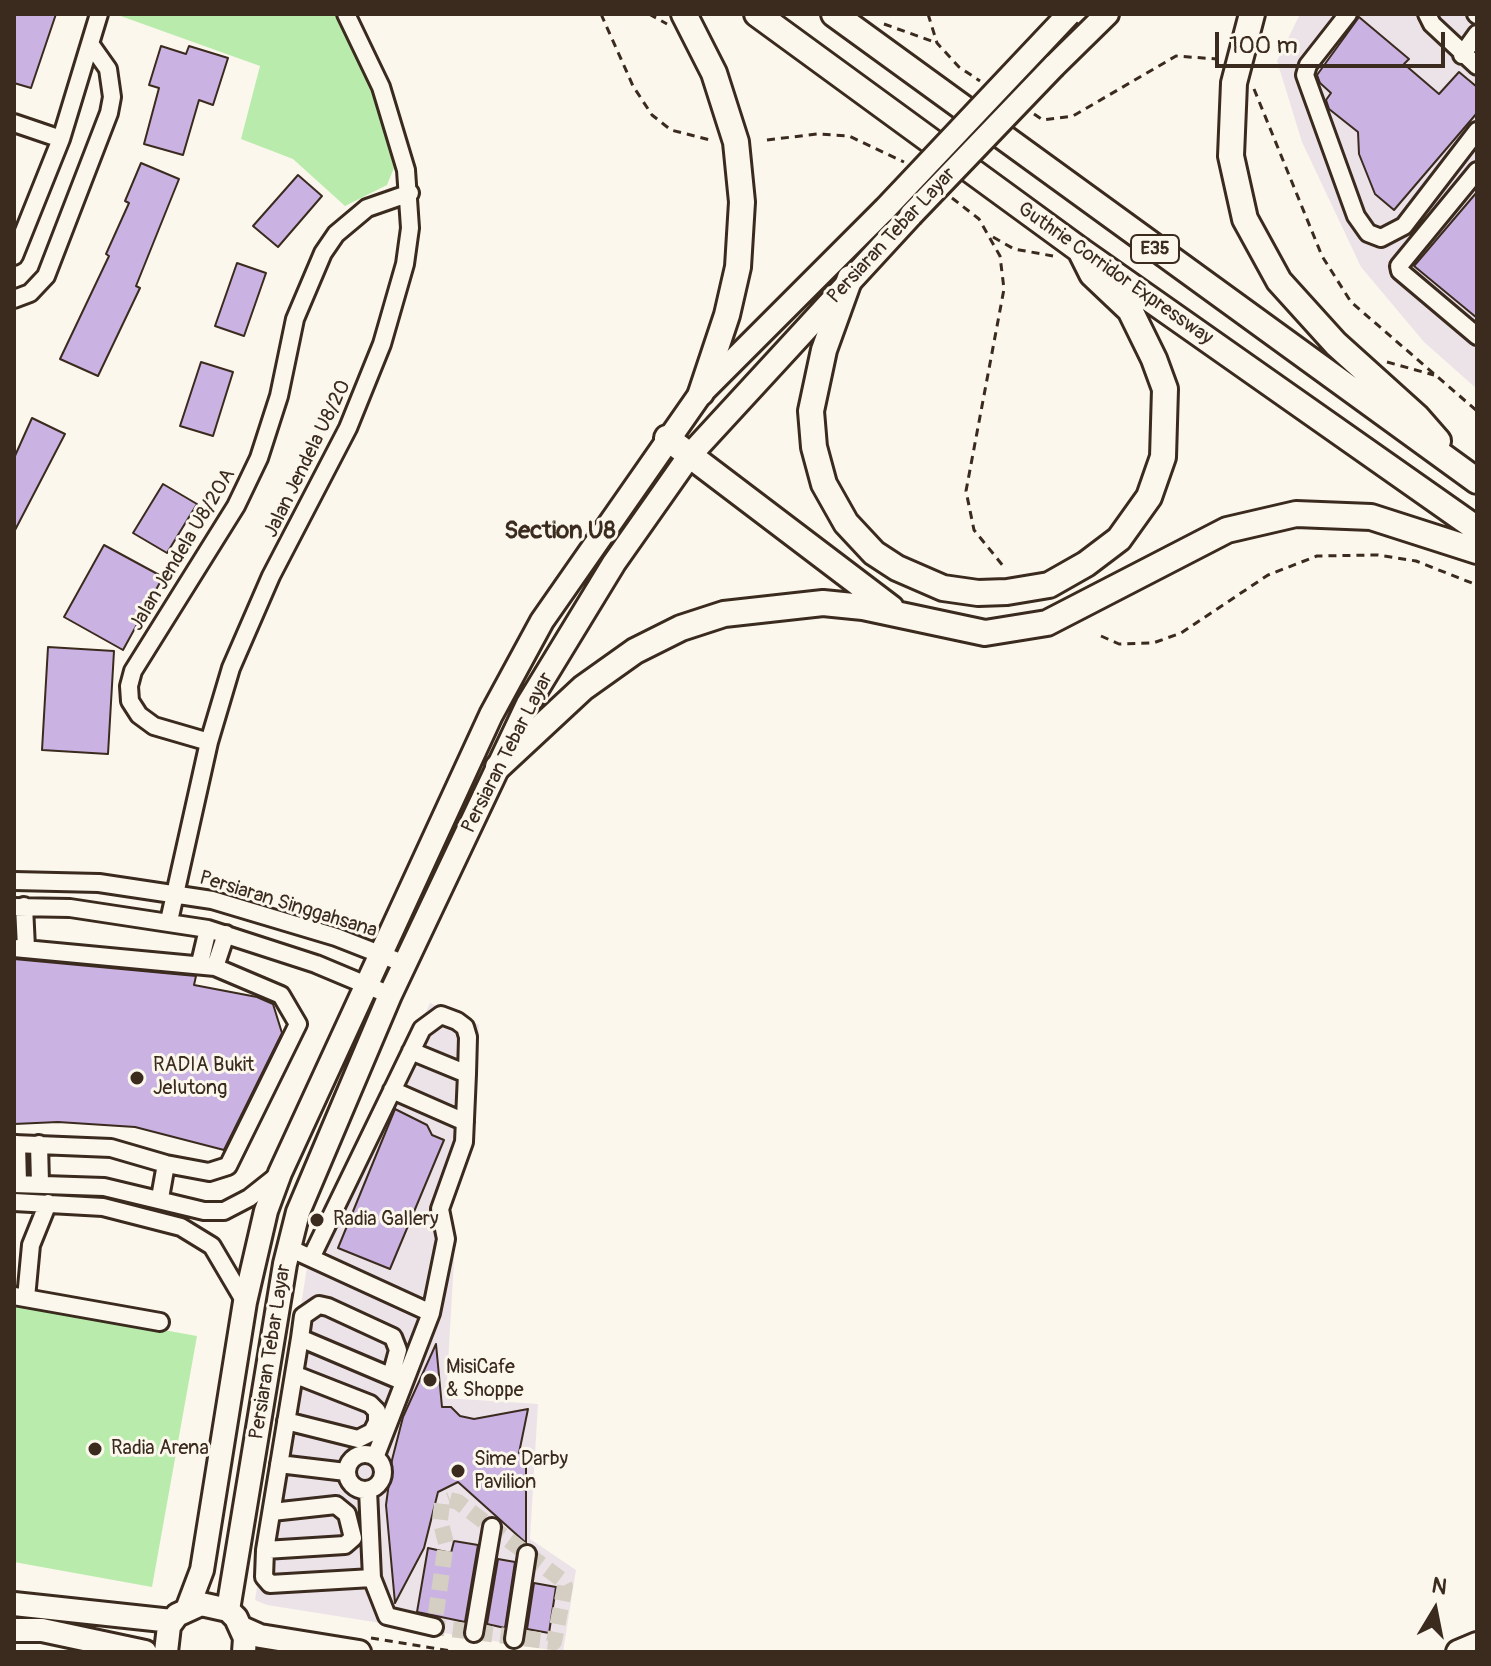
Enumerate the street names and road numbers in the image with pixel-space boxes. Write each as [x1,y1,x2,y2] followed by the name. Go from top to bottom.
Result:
[823,163,961,309] street label: Persiaran Tebar Layar
[1013,197,1217,351] street label: Guthrie Corridor Expressway
[1131,235,1179,263] road number: E35
[260,376,356,542] street label: Jalan Jendela U8/20
[125,465,241,635] street label: Jalan Jendela U8/20A
[457,669,559,837] street label: Persiaran Tebar Layar
[196,867,380,943] street label: Persiaran Singgahsana
[245,1263,297,1441] street label: Persiaran Tebar Layar

